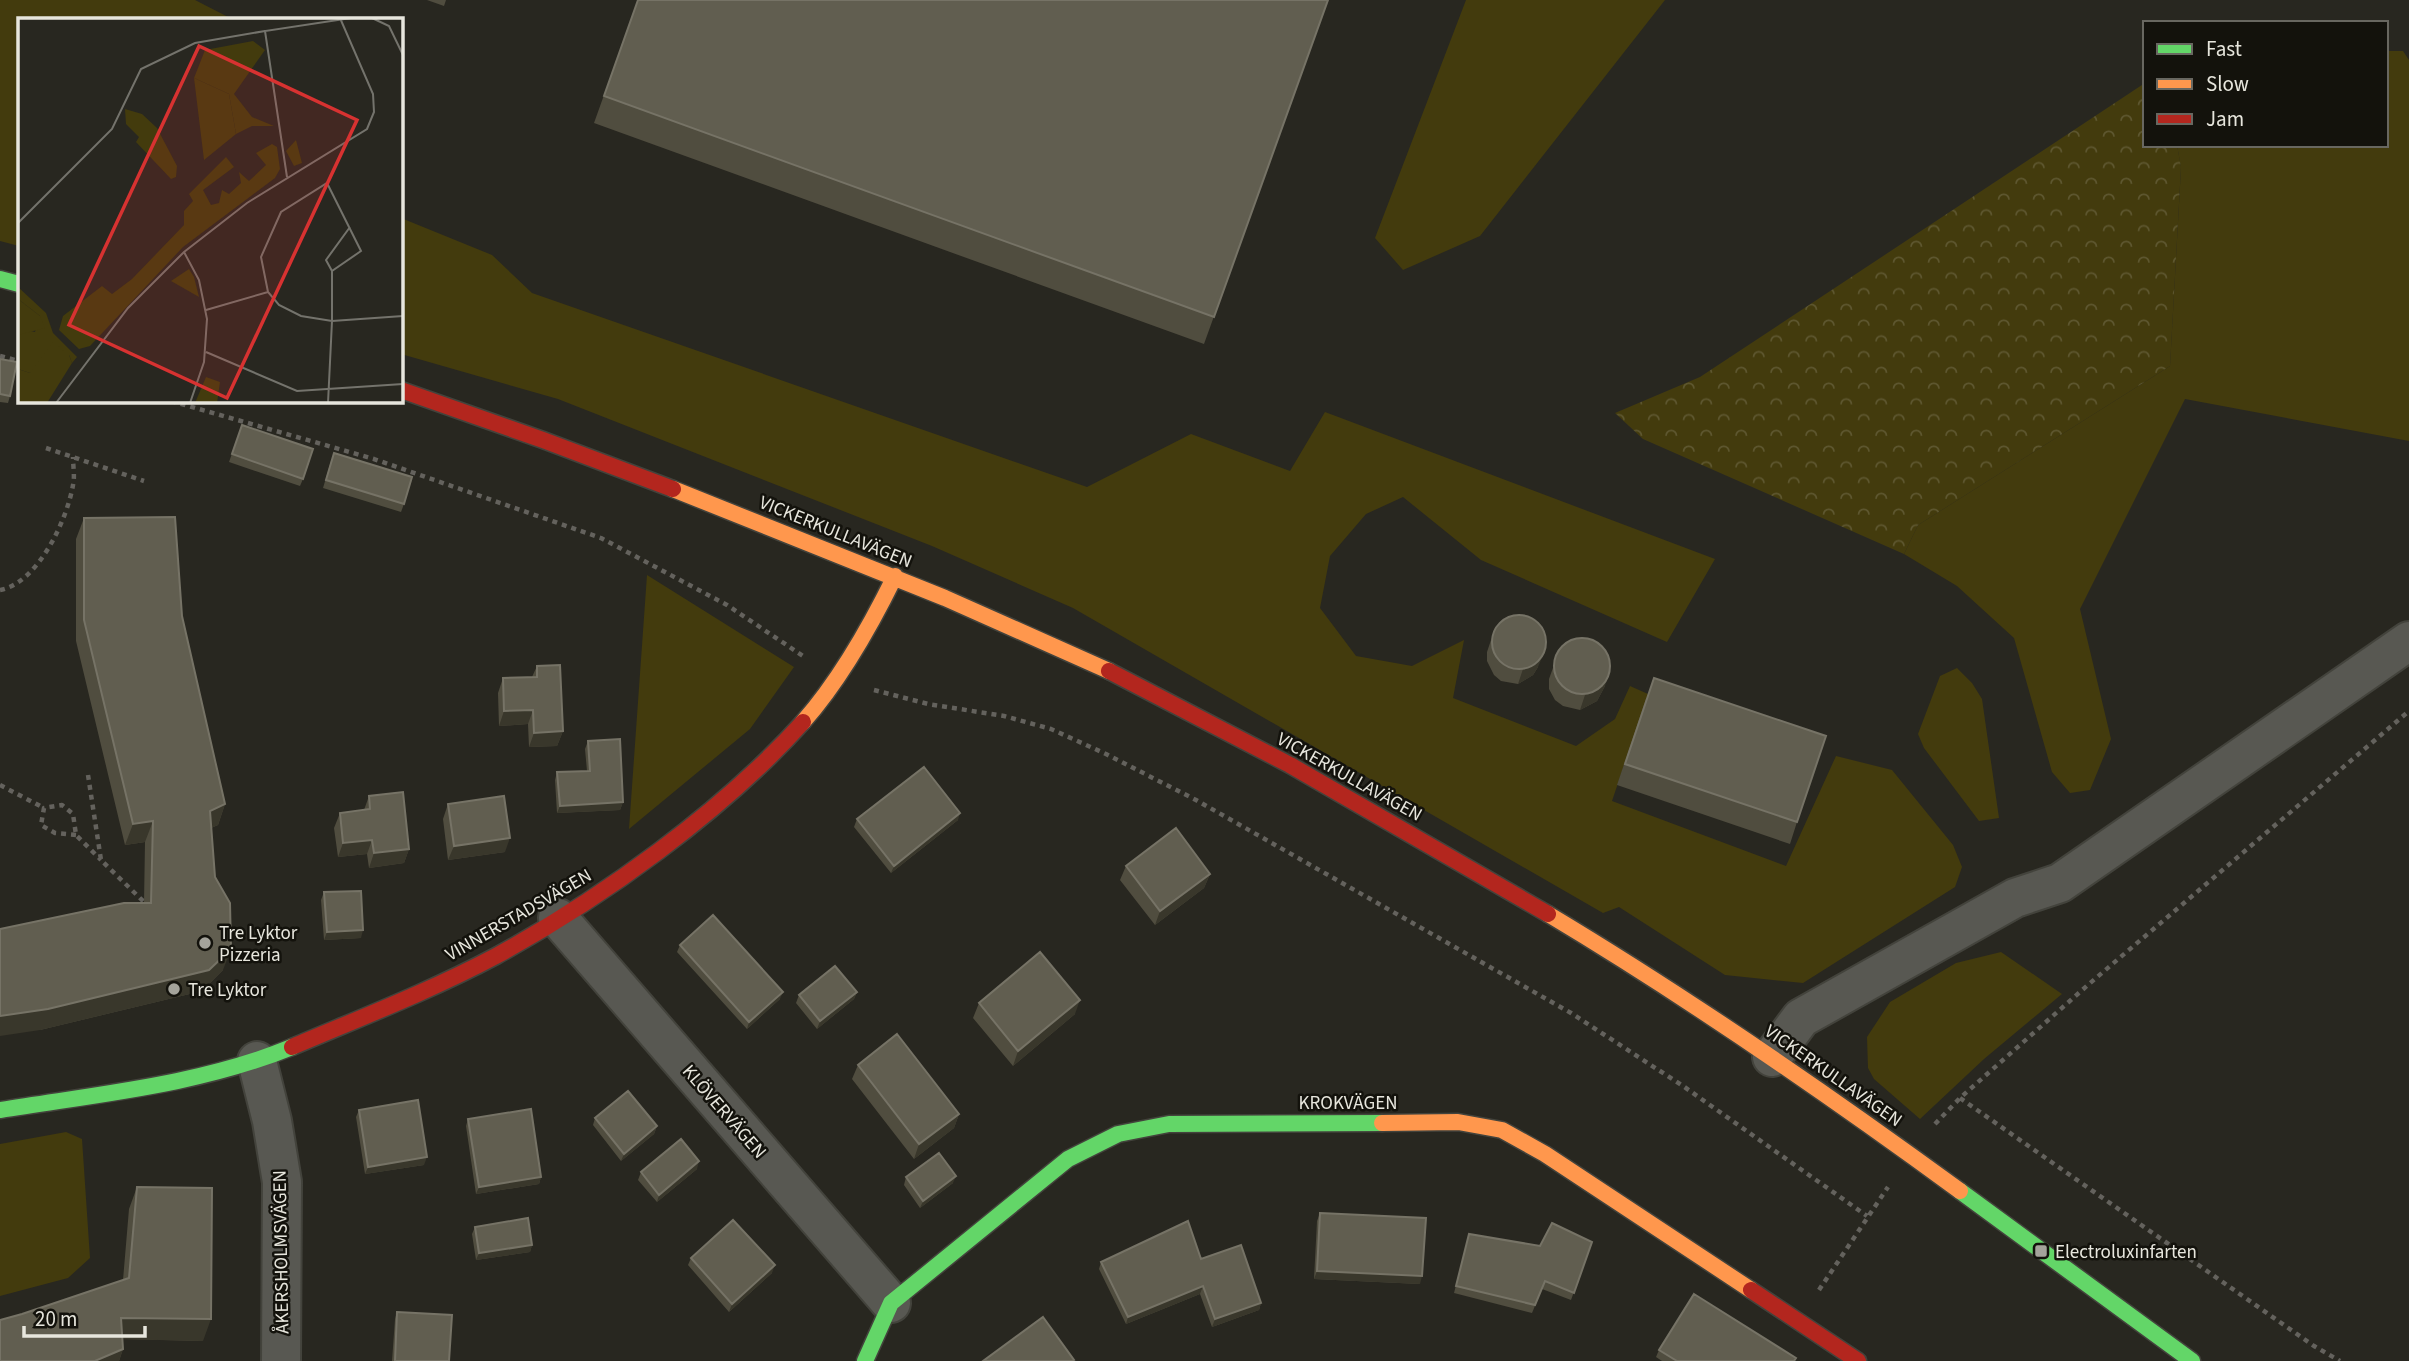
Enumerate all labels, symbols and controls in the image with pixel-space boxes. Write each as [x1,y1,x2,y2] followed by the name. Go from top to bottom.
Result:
[18,18,402,402] inset map
[2143,21,2388,147] legend
[2206,34,2242,64] text: Fast
[2206,69,2249,99] text: Slow
[2206,104,2244,134] text: Jam
[755,489,916,575] street label: VICKERKULLAVÄGEN
[1272,726,1427,829] street label: VICKERKULLAVÄGEN
[441,862,597,968] street label: VINNERSTADSVÄGEN
[219,920,298,969] place label: Tre Lyktor Pizzeria
[197,935,213,951] marker: Tre Lyktor Pizzeria
[188,977,267,1004] place label: Tre Lyktor
[166,981,182,997] marker: Tre Lyktor
[1759,1018,1908,1134] street label: VICKERKULLAVÄGEN
[675,1059,772,1165] street label: KLÖVERVÄGEN
[1299,1090,1397,1117] street label: KROKVÄGEN
[267,1170,296,1334] street label: ÅKERSHOLMSVÄGEN
[2055,1239,2197,1266] place label: Electroluxinfarten
[2033,1243,2049,1259] marker: Electroluxinfarten
[24,1294,145,1338] scale bar
[35,1304,77,1334] text: 20 m

